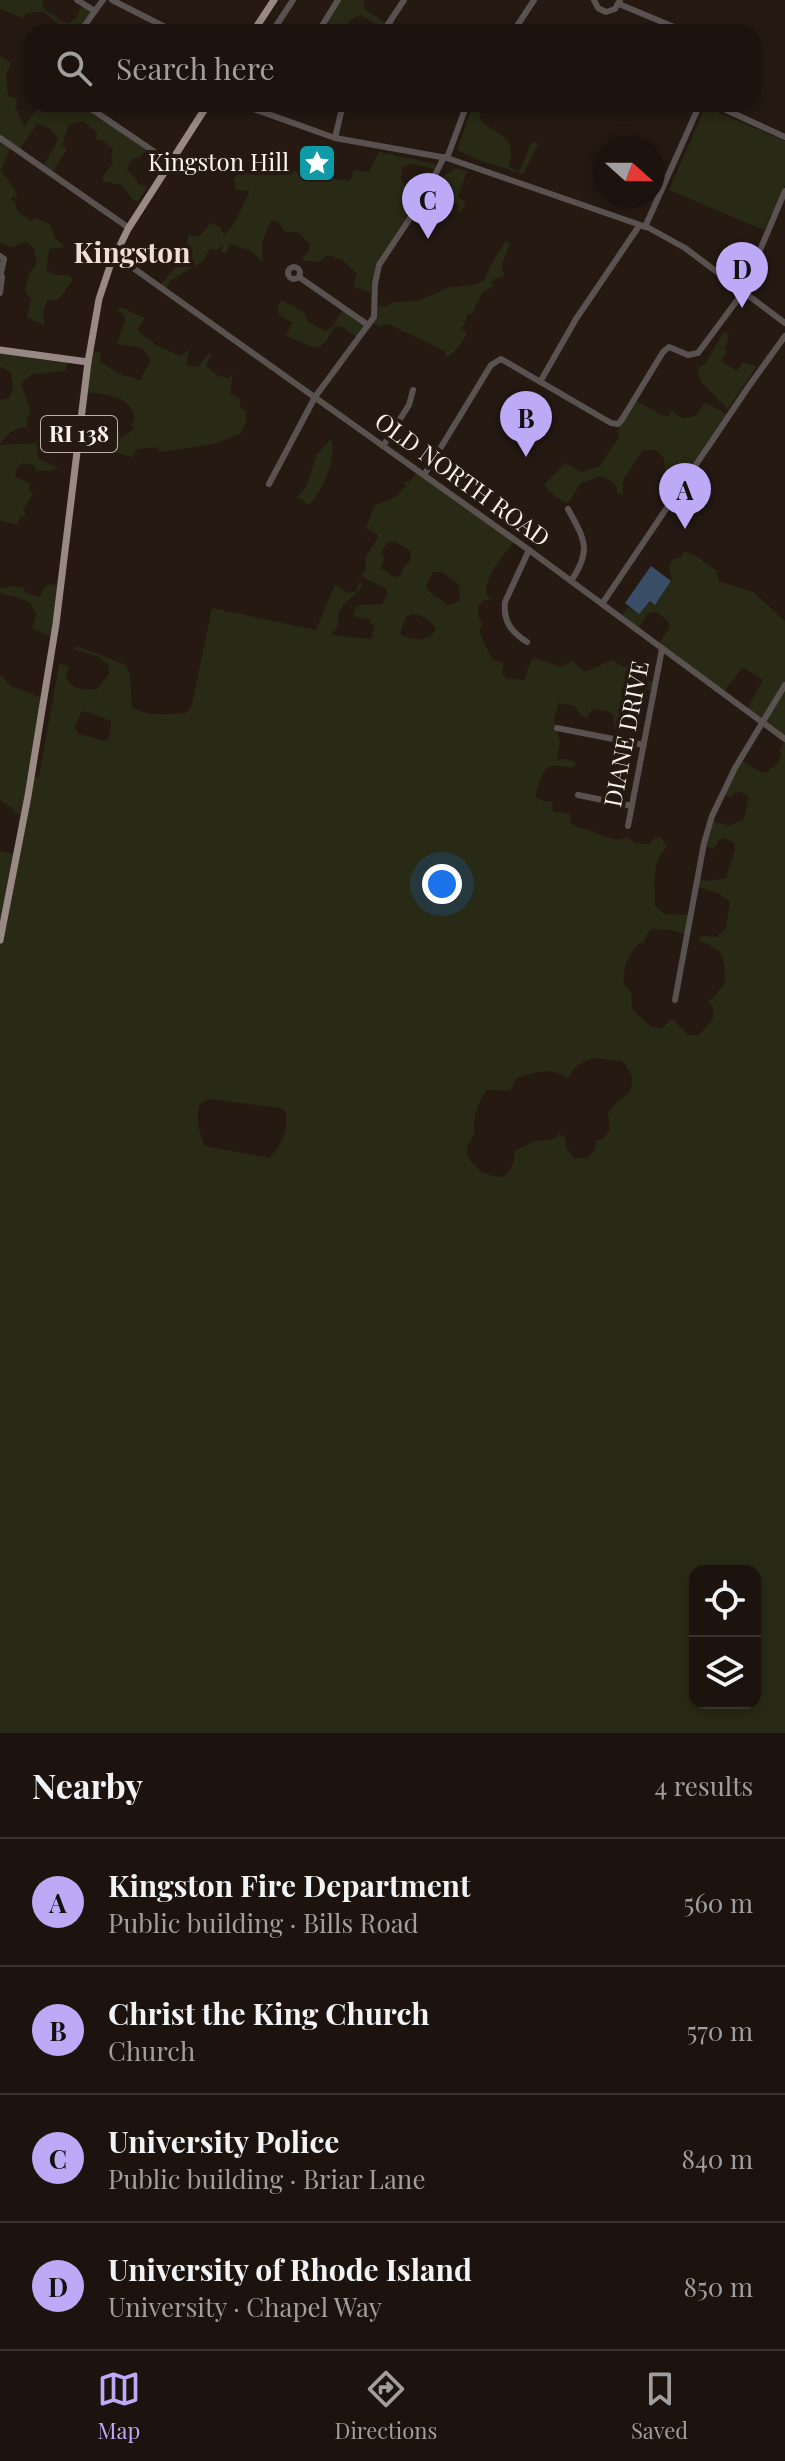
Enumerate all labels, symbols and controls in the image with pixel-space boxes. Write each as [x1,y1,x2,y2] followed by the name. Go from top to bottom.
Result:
[24,24,761,112] search box
[52,46,96,90] icon: search
[116,48,275,88] text: Search here
[593,136,665,208] north arrow
[296,142,338,184] place icon: Kingston Hill
[148,145,289,177] place label: Kingston Hill
[402,173,454,239] pin: C
[74,233,190,270] district label: Kingston
[716,242,768,308] pin: D
[500,391,552,457] pin: B
[369,404,557,553] street label: OLD NORTH ROAD
[41,416,117,452] road number: RI 138
[659,463,711,529] pin: A
[595,658,655,809] street label: DIANE DRIVE
[422,864,462,904] your location
[689,1565,761,1709] map controls
[689,1565,761,1637] button: locate
[689,1637,761,1709] button: layers
[32,1762,143,1808] text: Nearby
[654,1768,753,1803] text: 4 results
[108,1865,471,1905] text: Kingston Fire Department
[49,1885,67,1920] text: A
[684,1885,753,1920] text: 560 m
[108,1905,419,1940] text: Public building · Bills Road
[108,1993,430,2033] text: Christ the King Church
[49,2013,67,2048] text: B
[686,2013,753,2048] text: 570 m
[108,2033,195,2068] text: Church
[108,2121,339,2161] text: University Police
[49,2141,67,2176] text: C
[681,2141,753,2176] text: 840 m
[108,2161,426,2196] text: Public building · Briar Lane
[108,2249,472,2289] text: University of Rhode Island
[48,2269,68,2304] text: D
[684,2269,753,2304] text: 850 m
[108,2289,382,2324] text: University · Chapel Way
[97,2367,141,2445] tab: Map
[334,2367,437,2445] tab: Directions
[631,2367,688,2445] tab: Saved

